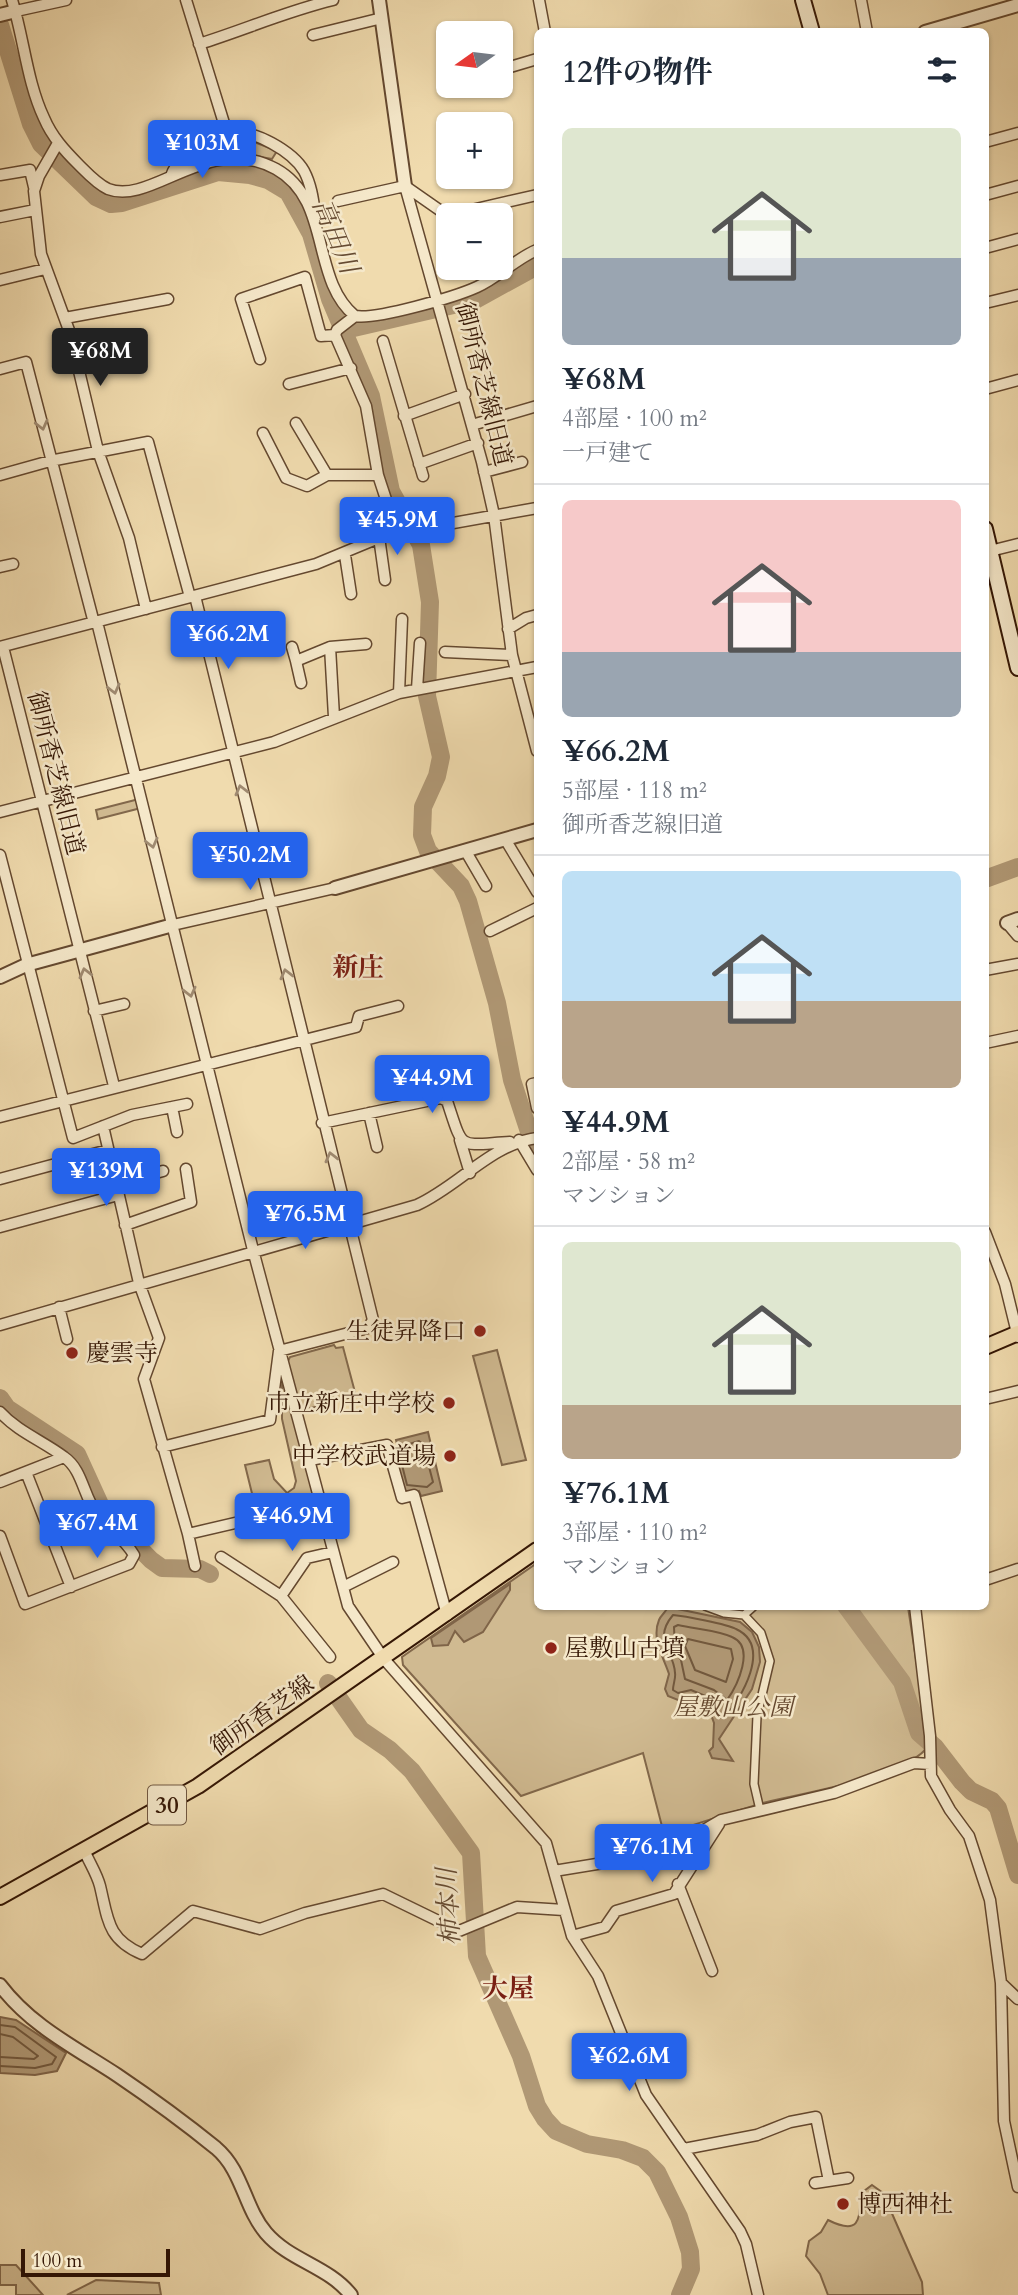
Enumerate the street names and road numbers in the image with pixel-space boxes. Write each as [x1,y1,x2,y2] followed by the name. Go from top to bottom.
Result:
[447,299,520,470] street label: 御所香芝線旧道
[19,688,92,859] street label: 御所香芝線旧道
[204,1667,321,1763] street label: 御所香芝線
[148,1786,186,1824] road number: 30

